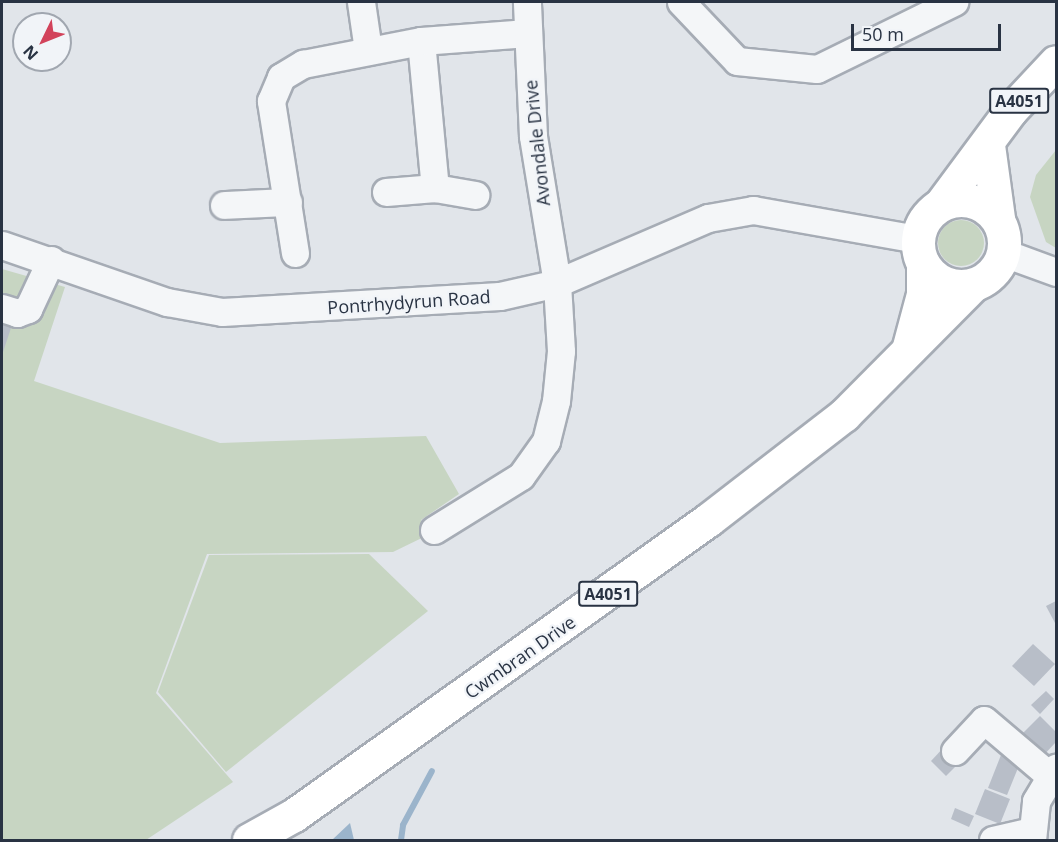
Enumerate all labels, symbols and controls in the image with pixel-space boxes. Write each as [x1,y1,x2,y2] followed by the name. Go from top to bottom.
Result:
[12,12,72,72] north arrow
[854,12,1004,50] scale bar
[862,22,904,46] text: 50 m
[18,41,43,65] text: N
[520,79,554,207] street label: Avondale Drive
[989,88,1049,114] road number: A4051
[327,286,491,318] street label: Pontrhydyrun Road
[578,581,638,607] road number: A4051
[461,611,579,703] street label: Cwmbran Drive

